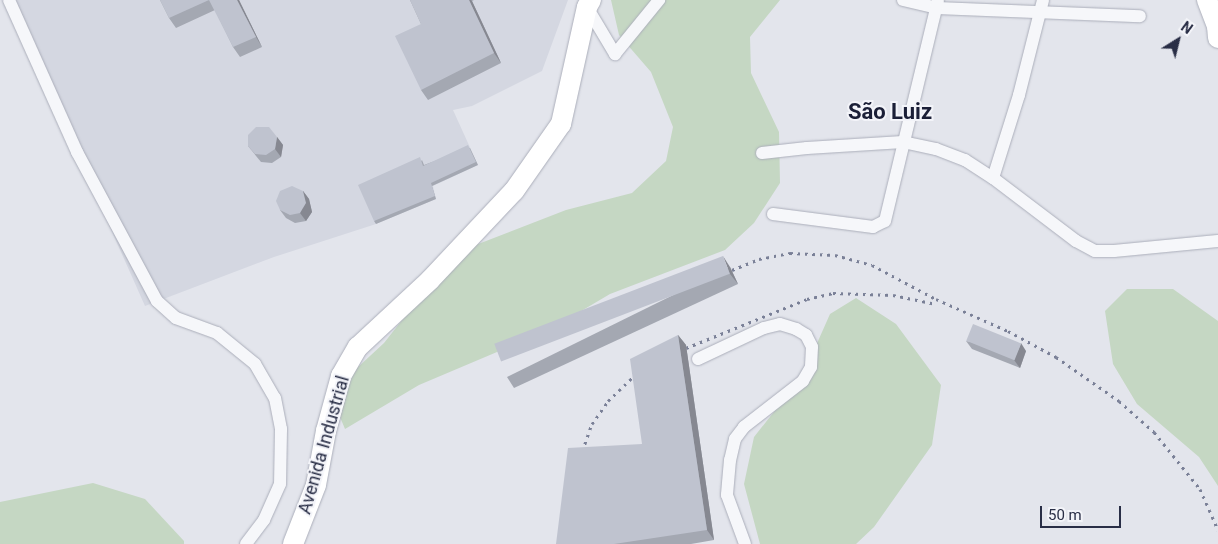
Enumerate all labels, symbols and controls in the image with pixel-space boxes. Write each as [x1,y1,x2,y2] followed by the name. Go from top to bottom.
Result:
[1153,15,1203,65] north arrow
[1178,18,1196,37] text: N
[848,99,932,125] district label: São Luiz
[294,373,354,517] street label: Avenida Industrial
[1043,496,1124,528] scale bar
[1048,506,1082,524] text: 50 m

